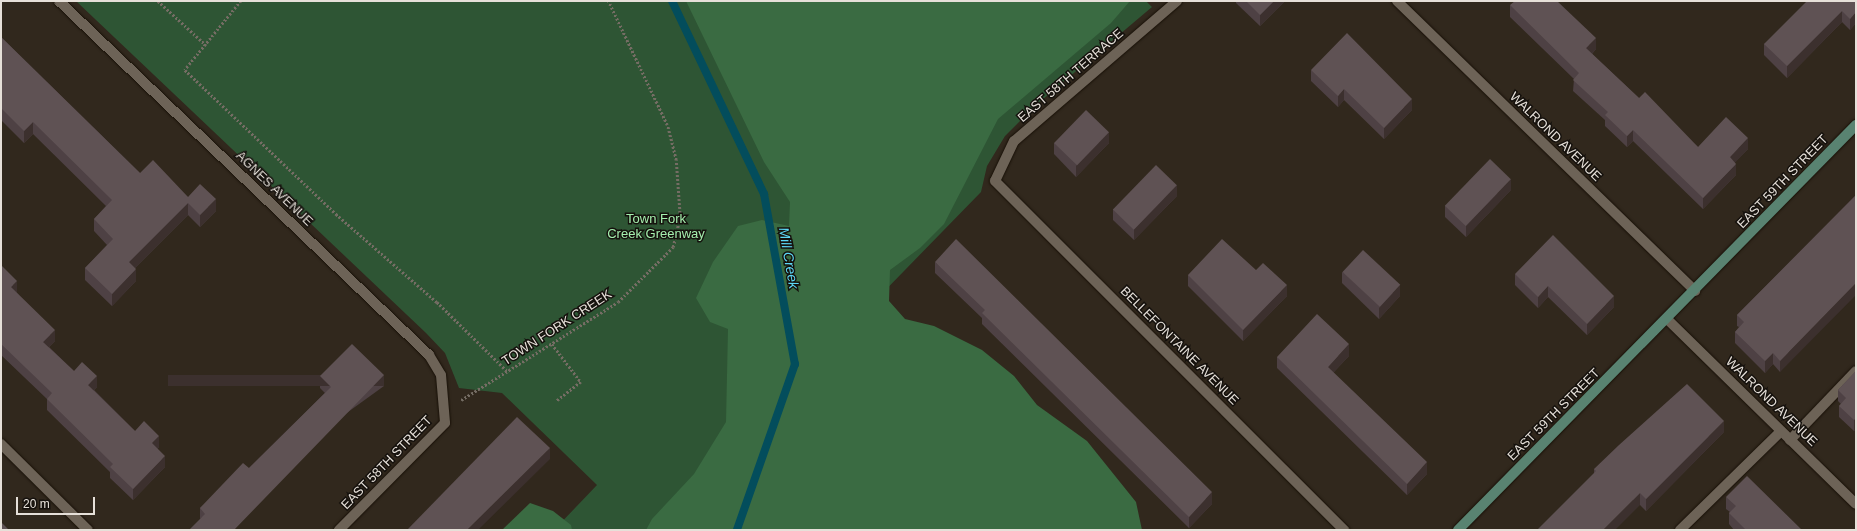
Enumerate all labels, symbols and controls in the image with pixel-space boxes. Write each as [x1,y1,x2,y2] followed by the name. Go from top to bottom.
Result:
[1015,26,1127,126] street label: EAST 58TH TERRACE
[1506,89,1604,185] street label: WALROND AVENUE
[1734,132,1832,232] street label: EAST 59TH STREET
[232,148,316,230] street label: AGNES AVENUE
[607,212,705,243] park label: Town Fork Creek Greenway
[775,226,803,290] water label: Mill Creek
[1116,283,1242,409] street label: BELLEFONTAINE AVENUE
[499,287,615,369] street label: TOWN FORK CREEK
[1722,354,1820,450] street label: WALROND AVENUE
[1505,366,1603,464] street label: EAST 59TH STREET
[338,413,436,513] street label: EAST 58TH STREET
[18,489,97,515] scale bar
[23,497,50,511] text: 20 m

